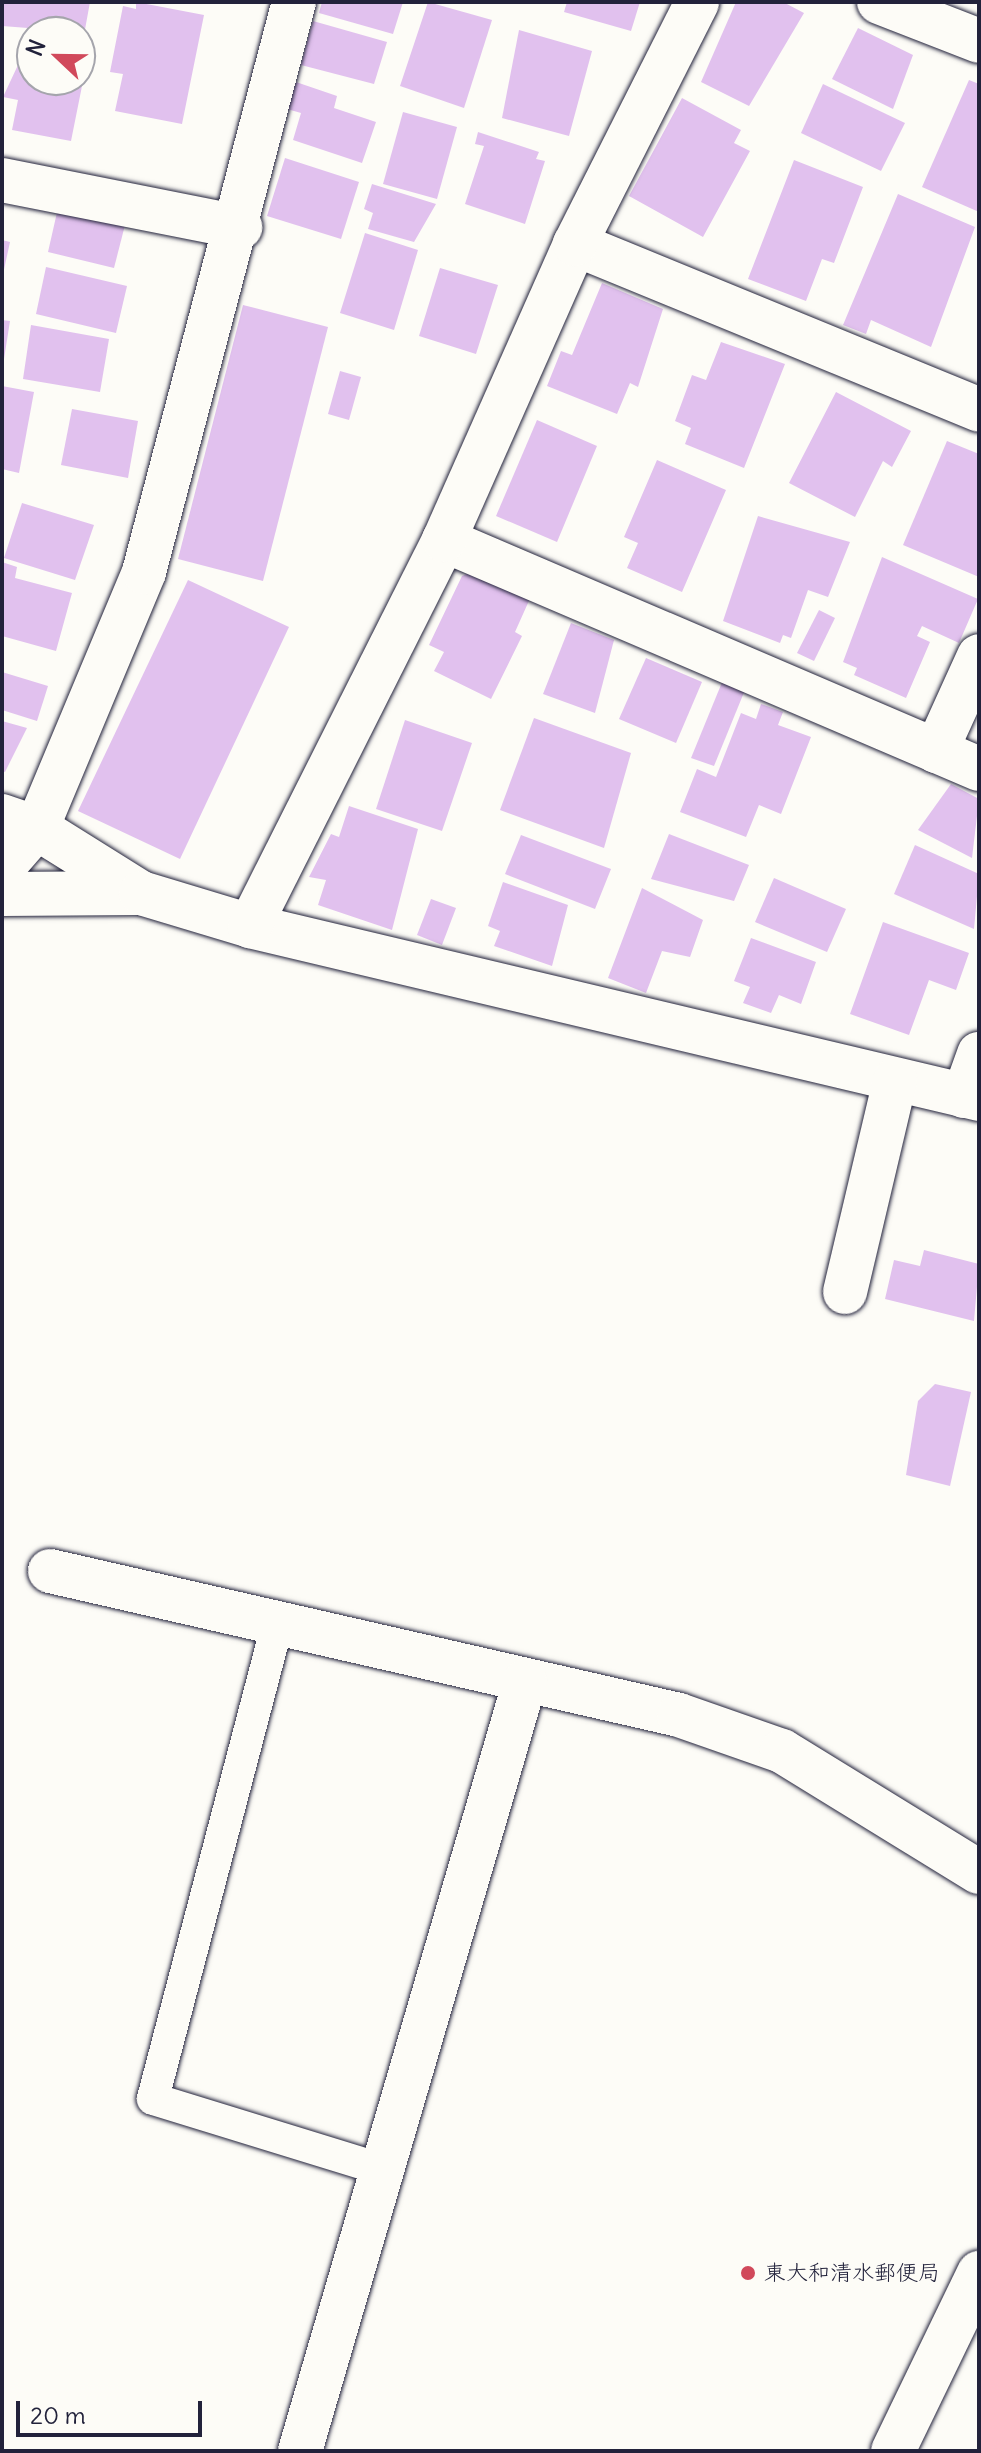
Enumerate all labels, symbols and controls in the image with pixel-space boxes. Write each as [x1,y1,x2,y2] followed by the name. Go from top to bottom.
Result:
[16,16,96,96] north arrow
[20,35,51,60] text: N
[764,2260,940,2286] place label: 東大和清水郵便局
[739,2264,757,2282] marker: 東大和清水郵便局
[20,2385,206,2435] scale bar
[30,2400,86,2430] text: 20 m

